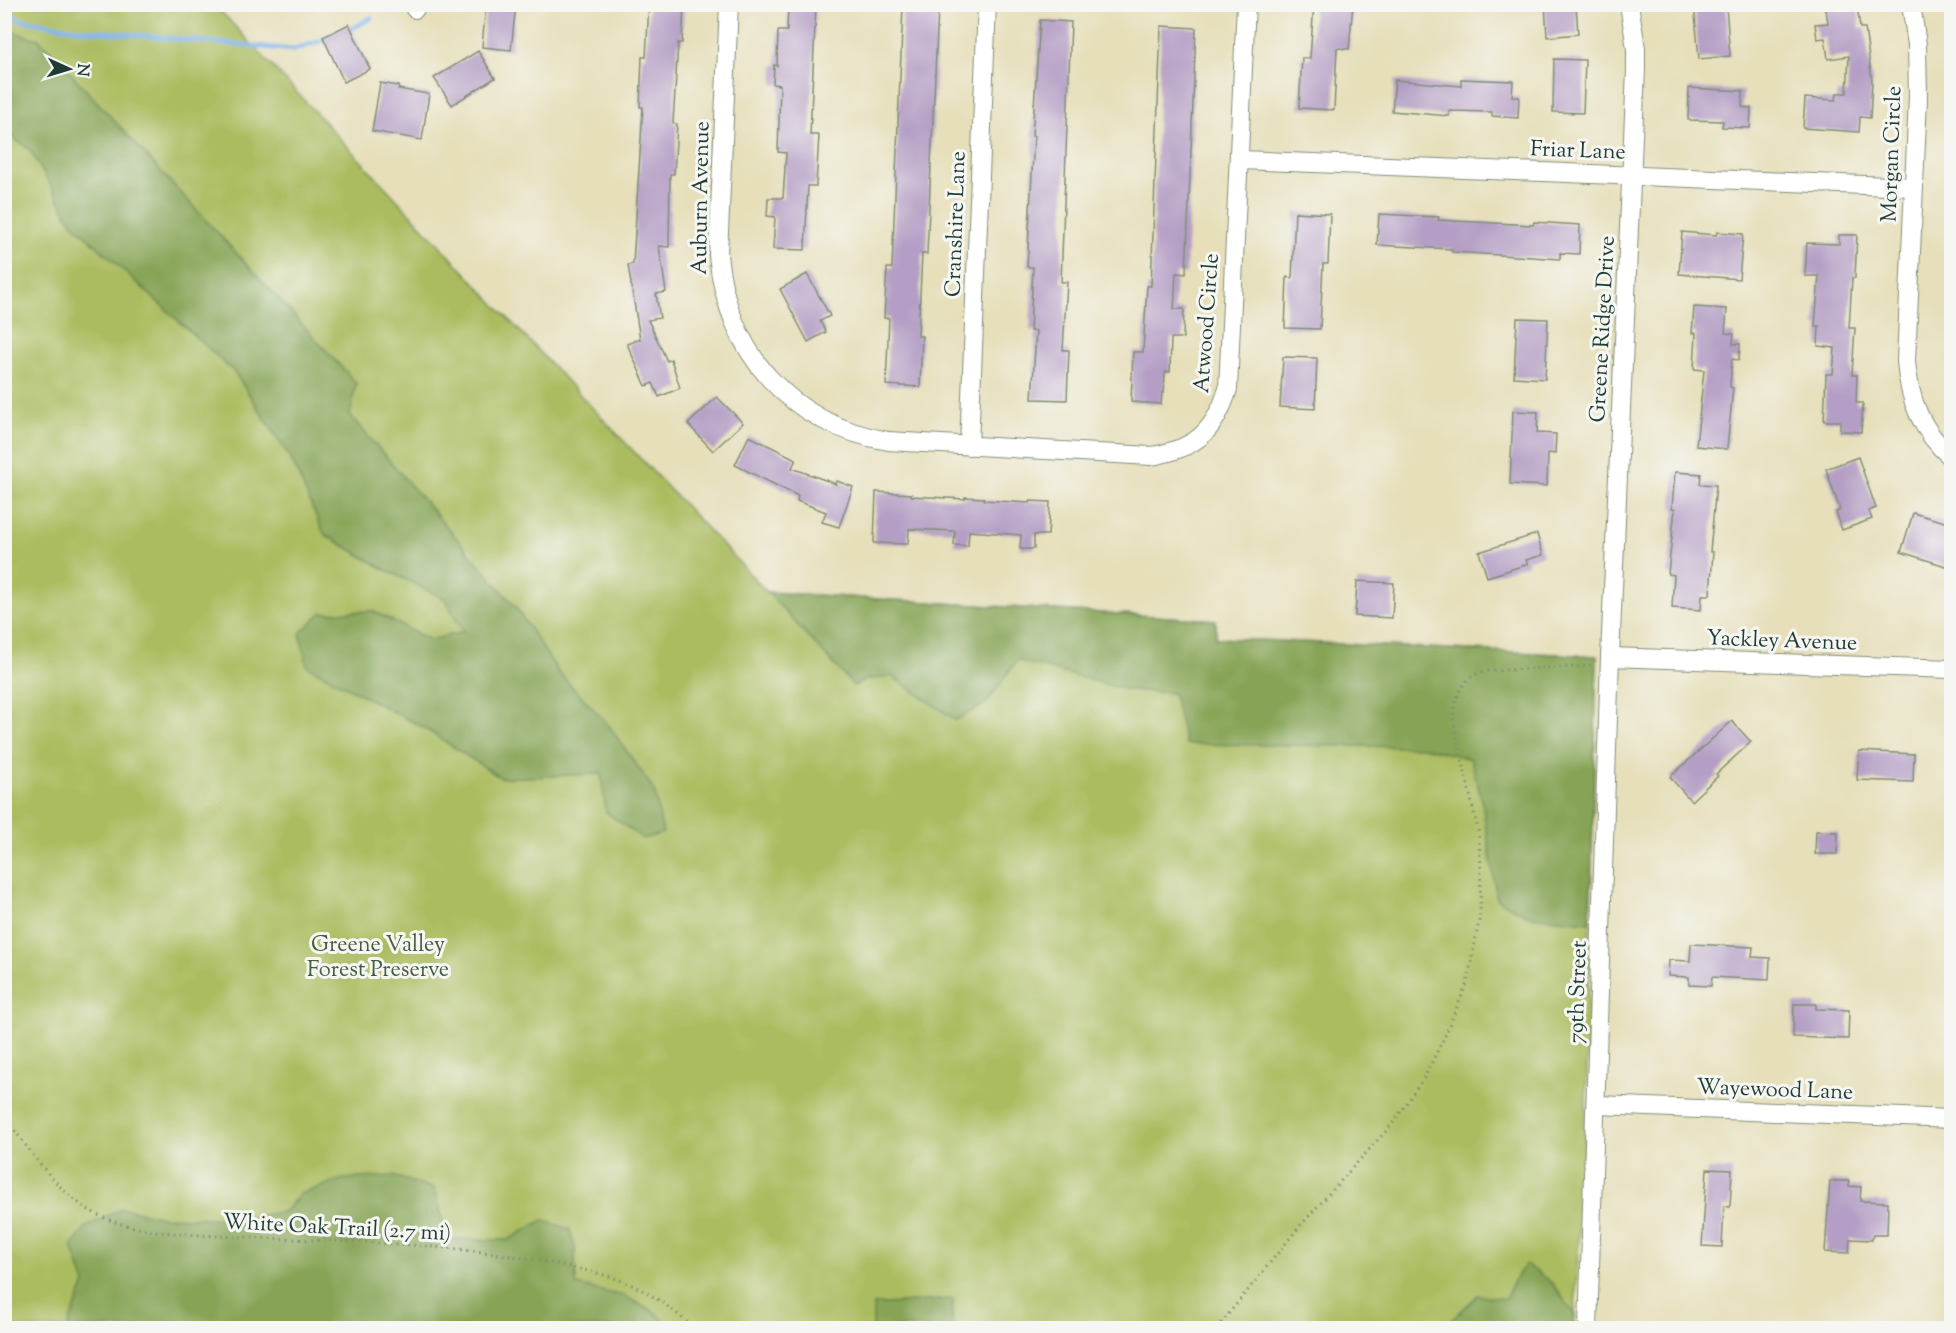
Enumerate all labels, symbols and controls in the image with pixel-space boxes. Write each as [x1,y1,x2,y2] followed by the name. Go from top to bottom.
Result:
[39,39,99,99] north arrow
[70,63,93,77] text: N
[1875,85,1911,223] street label: Morgan Circle
[685,121,719,275] street label: Auburn Avenue
[1530,134,1626,170] street label: Friar Lane
[938,151,976,298] street label: Cranshire Lane
[1583,235,1625,423] street label: Greene Ridge Drive
[1187,252,1229,394] street label: Atwood Circle
[1706,623,1858,661] street label: Yackley Avenue
[307,930,449,987] park label: Greene Valley Forest Preserve
[1561,940,1597,1044] street label: 79th Street
[1696,1072,1854,1110] street label: Wayewood Lane
[222,1207,452,1251] street label: White Oak Trail (2.7 mi)

